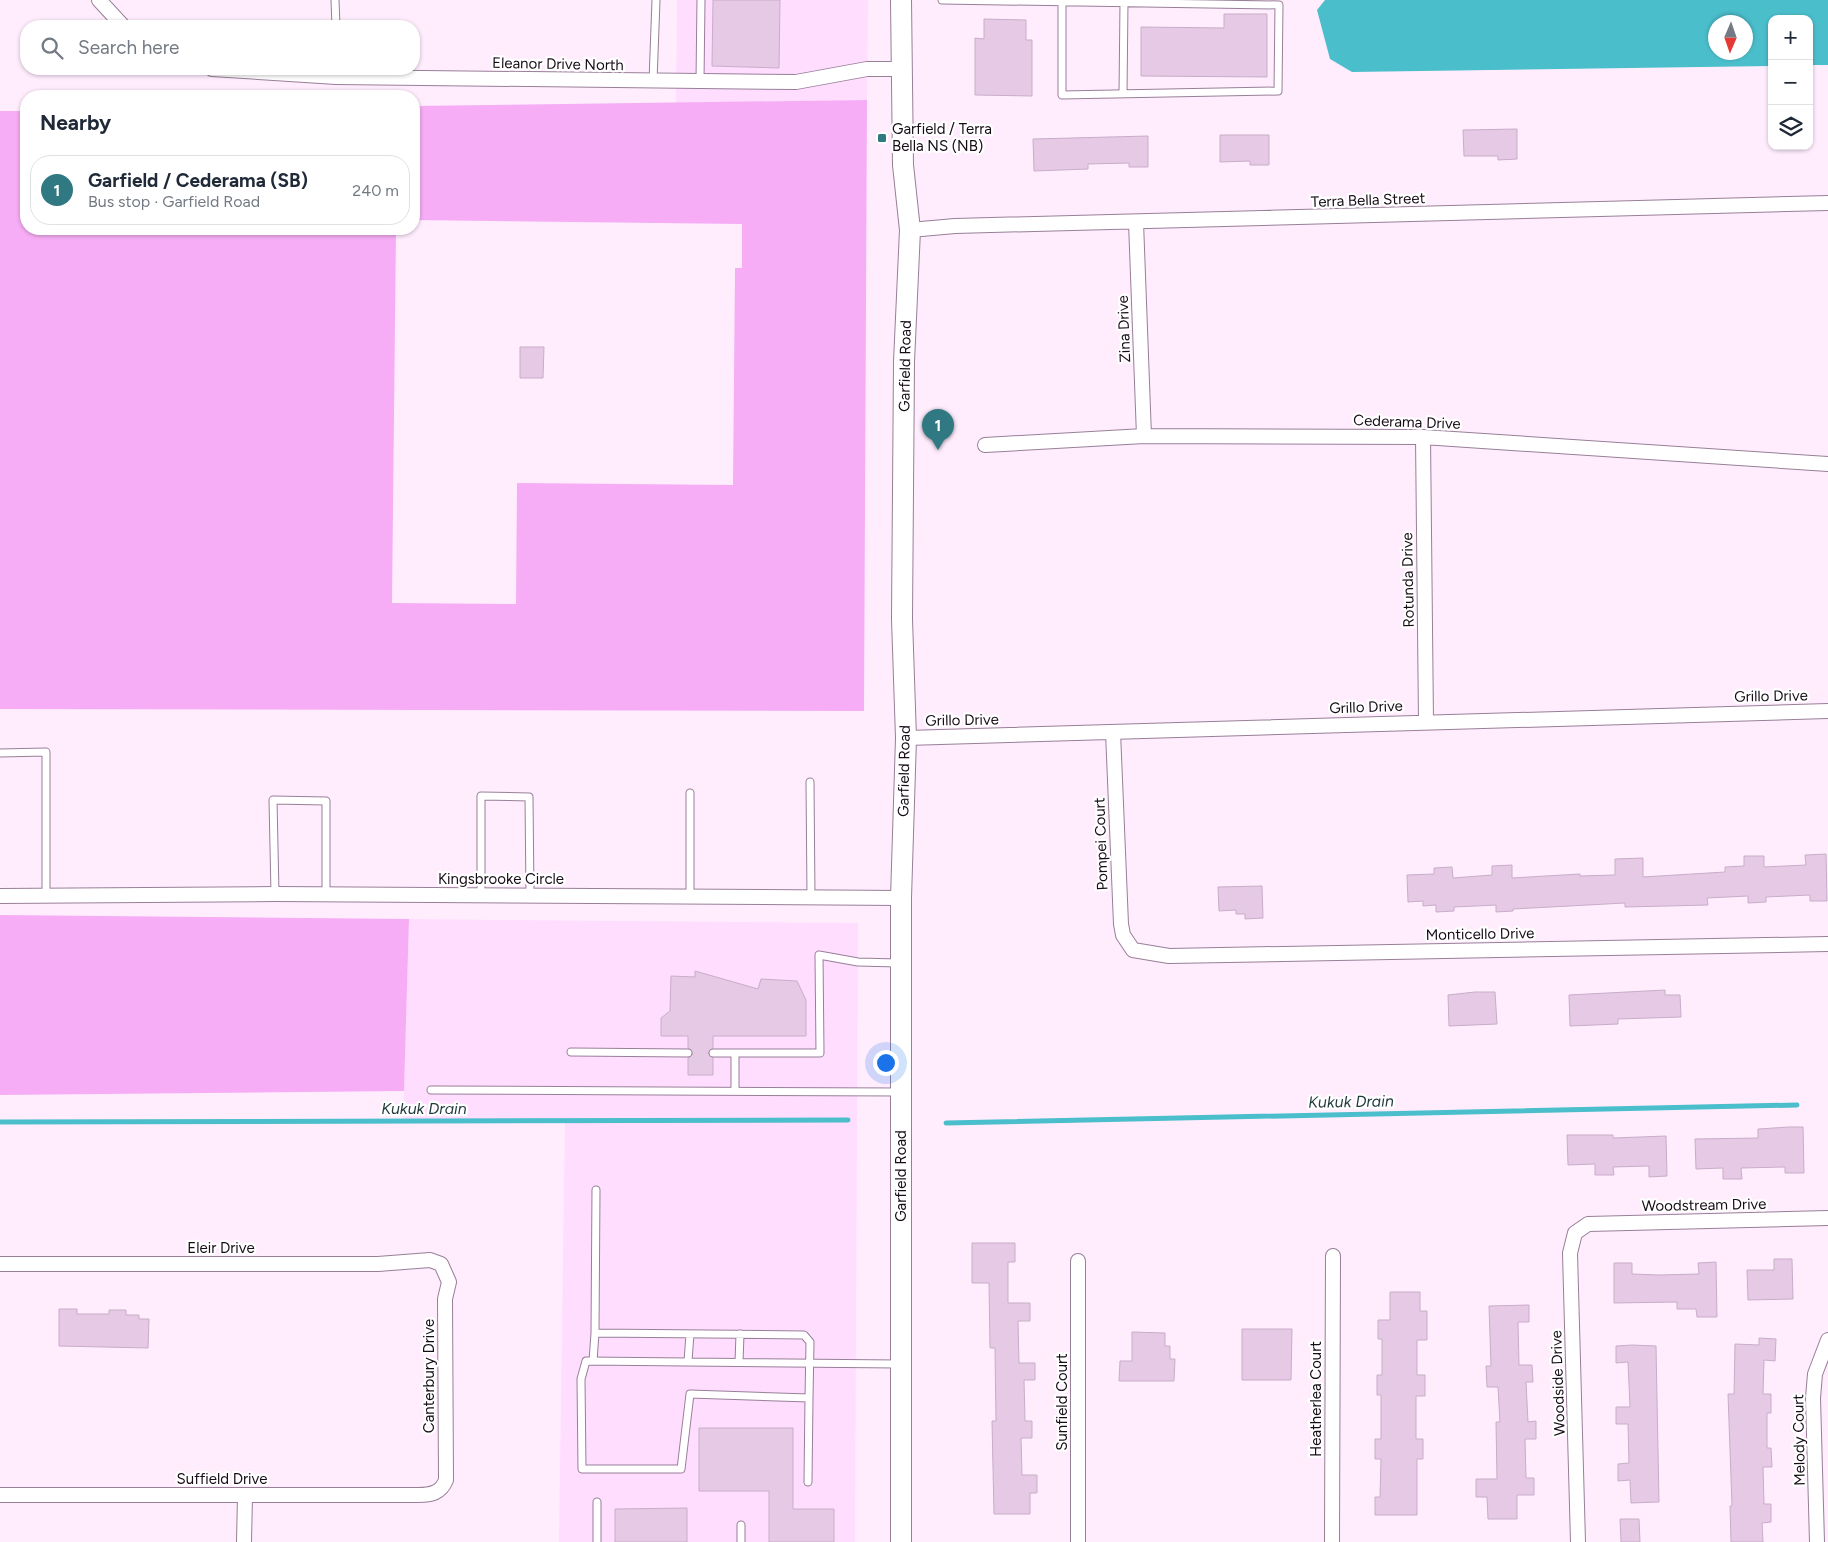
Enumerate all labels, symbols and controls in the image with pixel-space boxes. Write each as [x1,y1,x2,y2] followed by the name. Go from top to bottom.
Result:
[1708,15,1753,60] north arrow
[1768,15,1813,150] map controls
[1768,15,1813,60] button: +
[20,20,420,75] search box
[38,34,66,62] icon: search
[78,36,180,59] text: Search here
[492,54,624,74] street label: Eleanor Drive North
[1768,60,1813,105] button: −
[1768,105,1813,150] button: layers
[40,110,111,135] text: Nearby
[892,120,992,155] place label: Garfield / Terra Bella NS (NB)
[876,132,888,144] marker: Garfield / Terra Bella NS (NB)
[88,169,308,192] text: Garfield / Cederama (SB)
[54,181,60,200] text: 1
[352,181,399,200] text: 240 m
[1311,189,1426,211] street label: Terra Bella Street
[88,192,260,211] text: Bus stop · Garfield Road
[1114,295,1134,363] street label: Zina Drive
[895,320,915,412] street label: Garfield Road
[922,409,954,450] pin: 1
[1353,411,1461,433] street label: Cederama Drive
[1398,532,1418,628] street label: Rotunda Drive
[1734,686,1808,706] street label: Grillo Drive
[1329,697,1403,717] street label: Grillo Drive
[925,710,999,730] street label: Grillo Drive
[894,725,914,817] street label: Garfield Road
[1090,797,1112,891] street label: Pompei Court
[438,870,564,888] street label: Kingsbrooke Circle
[1425,924,1535,944] street label: Monticello Drive
[873,1050,899,1076] your location
[1308,1091,1394,1112] water label: Kukuk Drain
[381,1099,467,1118] water label: Kukuk Drain
[892,1130,910,1222] street label: Garfield Road
[1641,1195,1767,1215] street label: Woodstream Drive
[187,1239,255,1257] street label: Eleir Drive
[420,1319,438,1433] street label: Canterbury Drive
[1547,1330,1569,1436] street label: Woodside Drive
[1307,1341,1325,1457] street label: Heatherlea Court
[1053,1353,1071,1451] street label: Sunfield Court
[1789,1394,1809,1486] street label: Melody Court
[177,1470,267,1488] street label: Suffield Drive

